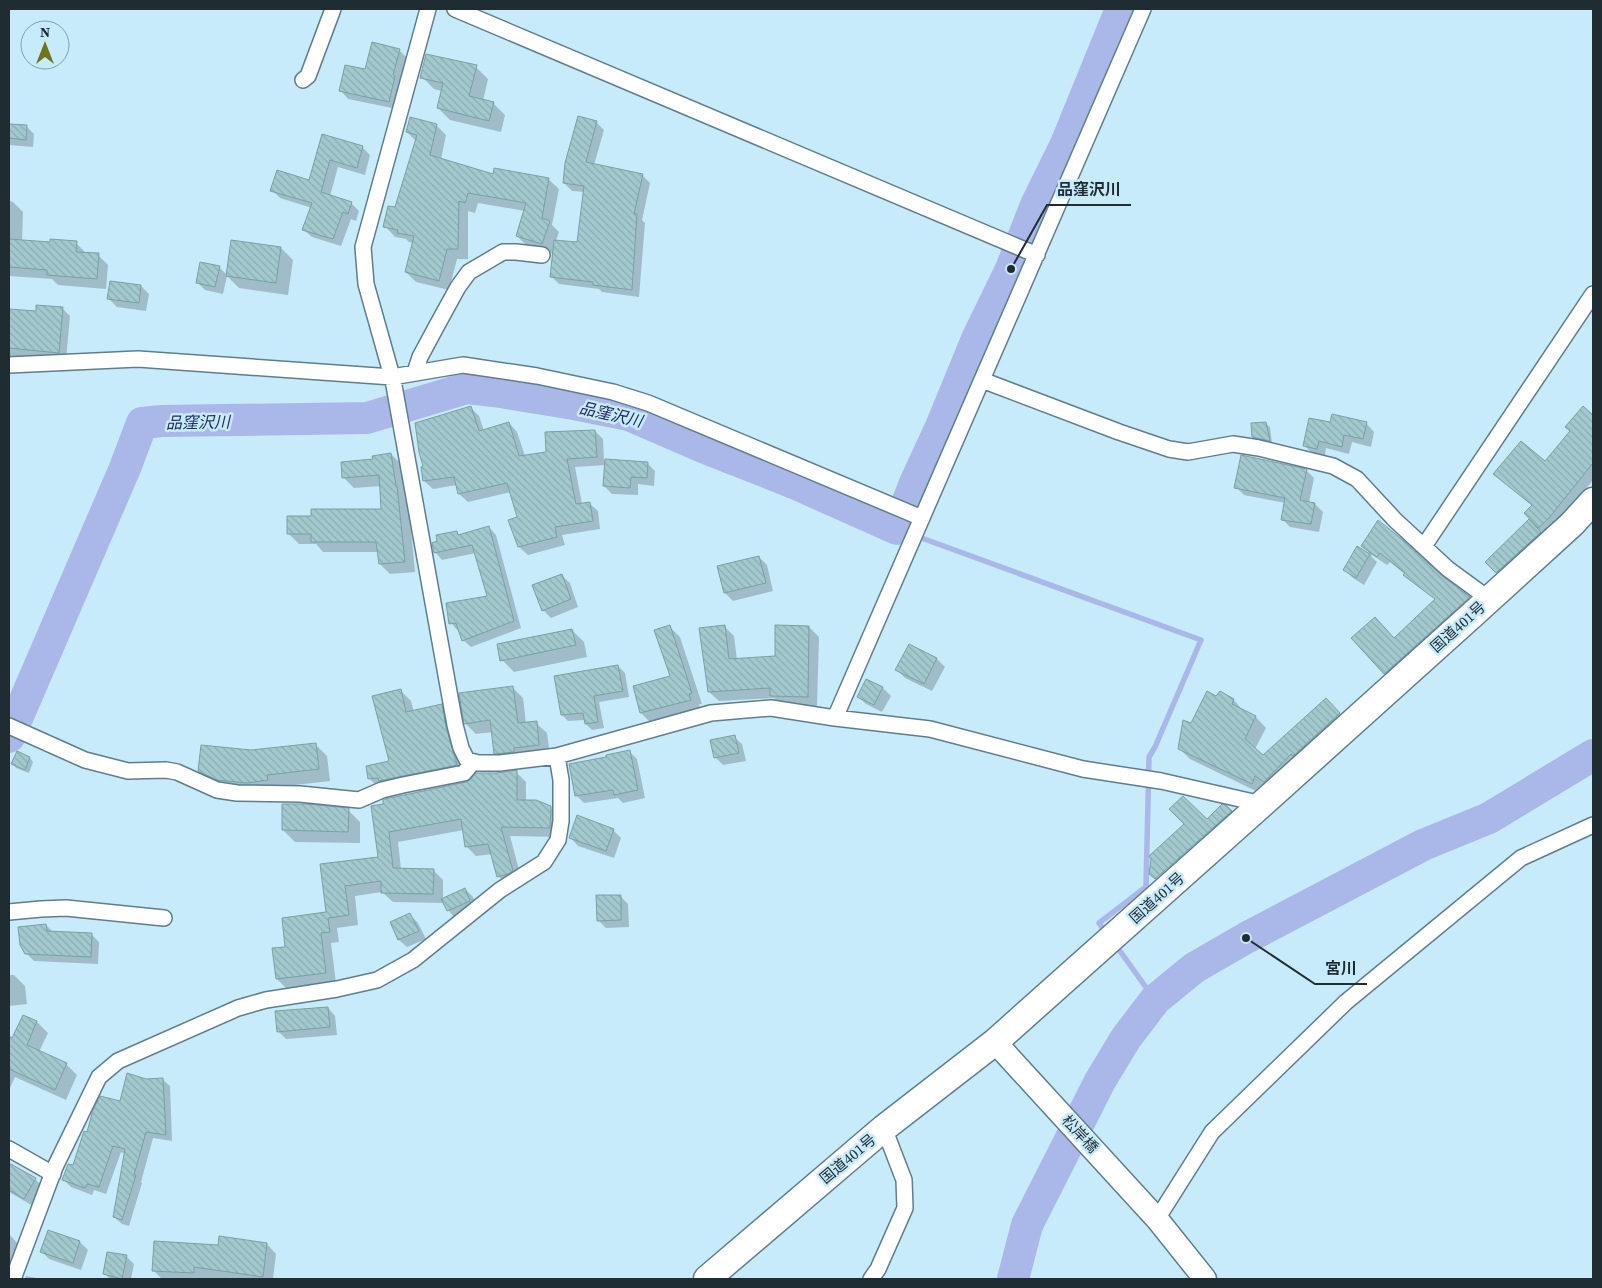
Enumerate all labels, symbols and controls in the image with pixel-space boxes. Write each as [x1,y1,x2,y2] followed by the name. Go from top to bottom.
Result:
[20,20,70,70] north arrow
[40,22,50,42] text: N
[1047,174,1131,205] callout: 品窪沢川
[1057,178,1121,200] text: 品窪沢川
[577,396,647,432] water label: 品窪沢川
[166,410,232,434] water label: 品窪沢川
[1426,596,1490,657] street label: 国道401号
[1125,867,1189,928] street label: 国道401号
[1315,953,1367,984] callout: 宮川
[1325,957,1357,979] text: 宮川
[1057,1110,1103,1157] street label: 松岸橋
[815,1129,880,1188] street label: 国道401号

